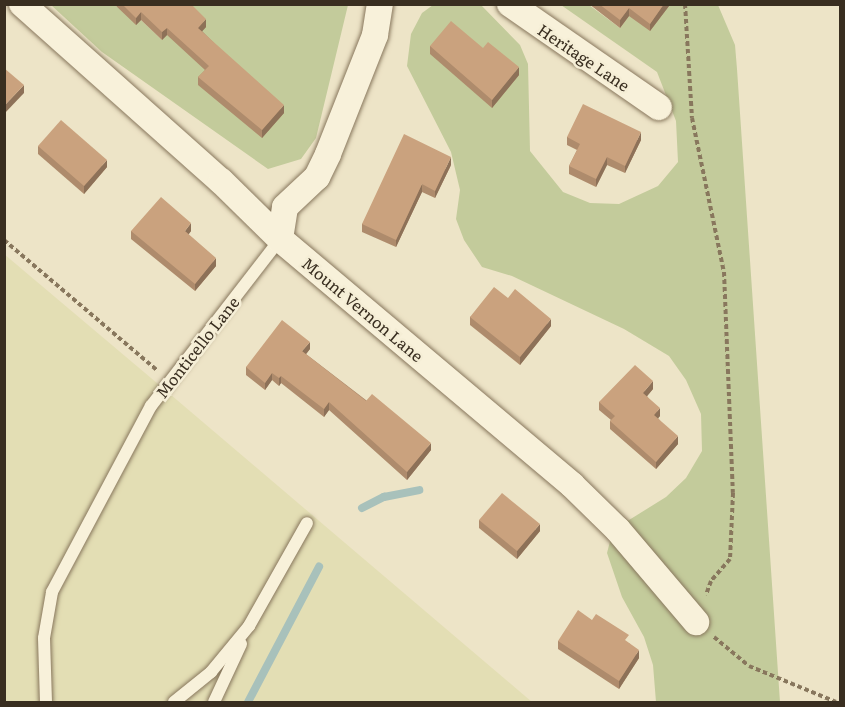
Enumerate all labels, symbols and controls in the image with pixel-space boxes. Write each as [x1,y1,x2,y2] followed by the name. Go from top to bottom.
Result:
[535,19,633,95] street label: Heritage Lane
[299,253,427,365] street label: Mount Vernon Lane
[151,292,243,402] street label: Monticello Lane

